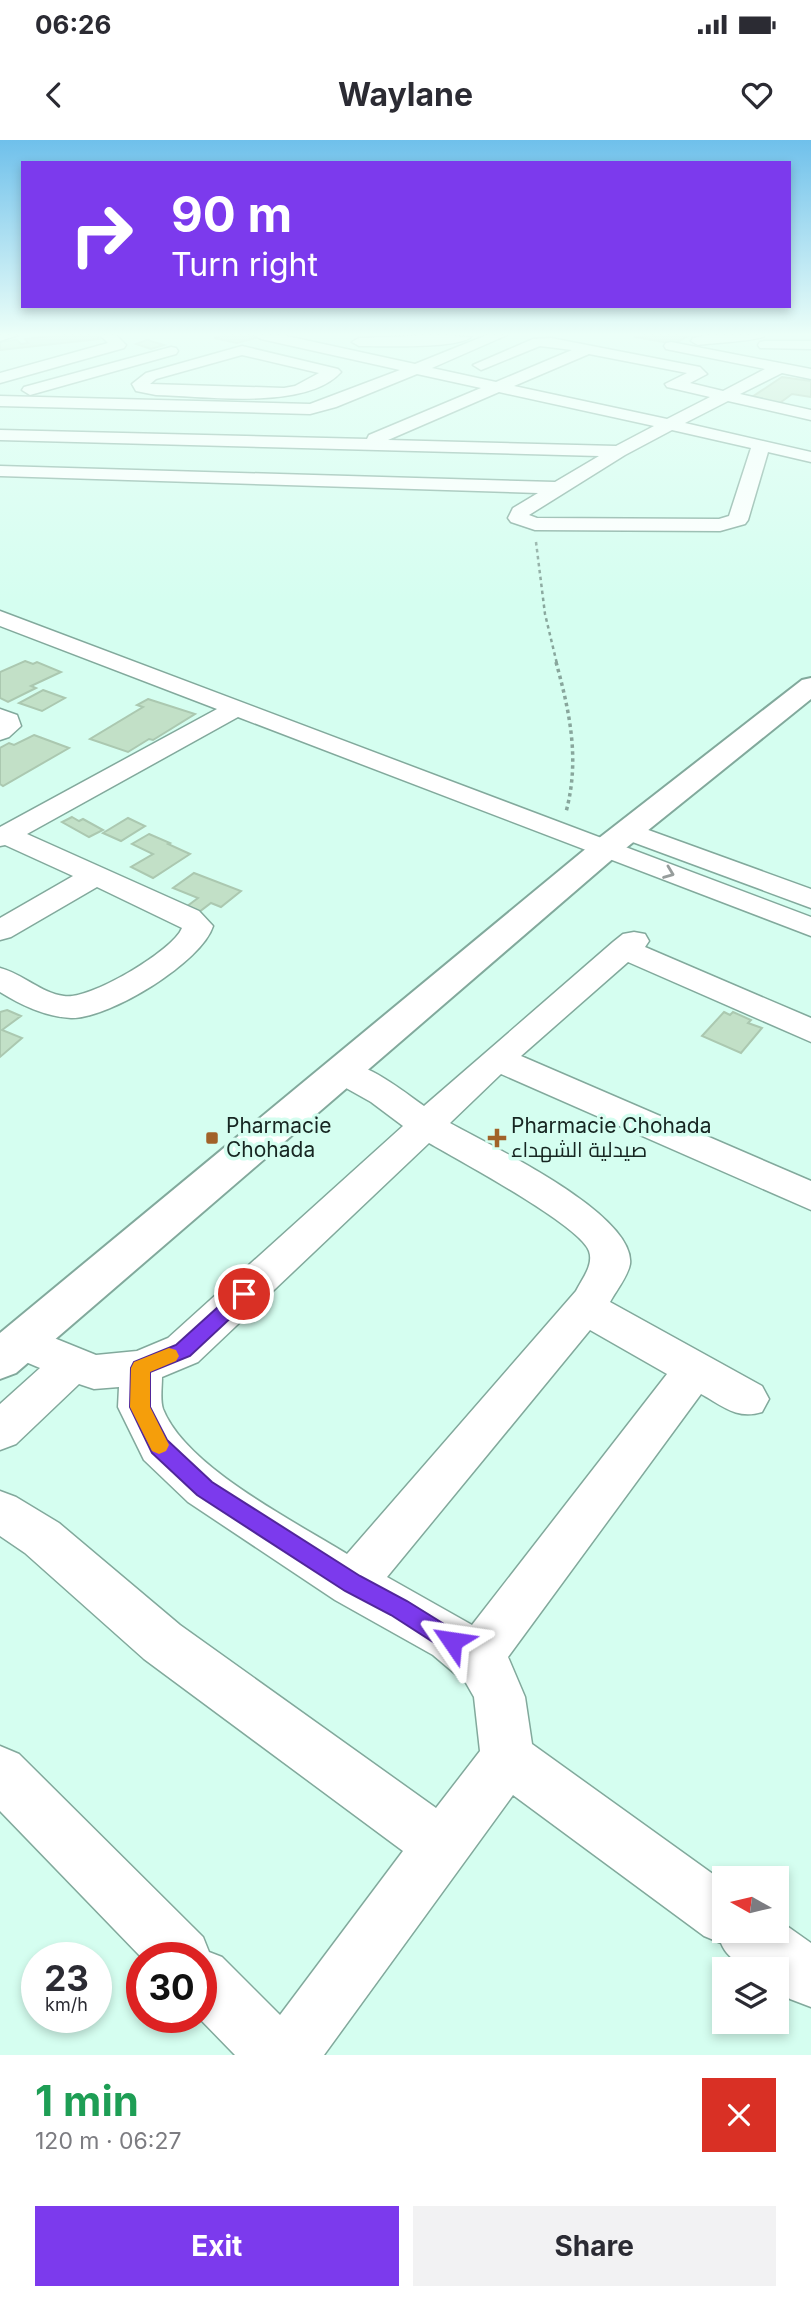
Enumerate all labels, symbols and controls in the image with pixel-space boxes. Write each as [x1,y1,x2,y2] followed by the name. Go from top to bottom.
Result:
[35,9,111,40] text: 06:26
[338,75,473,114] text: Waylane
[35,76,73,114] icon: back
[738,76,776,114] icon: heart
[171,185,292,244] text: 90 m
[56,189,147,280] icon: right
[171,245,318,284] text: Turn right
[662,865,674,879] one-way arrow
[226,1113,331,1162] place label: Pharmacie Chohada
[511,1113,711,1163] place label: Pharmacie Chohada صيدلية الشهداء
[204,1130,220,1146] marker: Pharmacie Chohada
[489,1130,505,1146] marker: Pharmacie Chohada صيدلية الشهداء
[214,1264,274,1324] pin
[225,1275,263,1313] icon: arrive
[415,1604,489,1678] position arrow
[712,1866,789,1942] north arrow
[712,1866,789,2034] map controls
[126,1942,217,2033] speed limit sign: 30
[44,1957,89,1999] text: 23
[712,1957,789,2034] button: layers
[45,1994,88,2015] text: km/h
[35,2075,139,2126] text: 1 min
[702,2078,776,2152] button: close
[35,2127,182,2155] text: 120 m · 06:27
[35,2206,399,2286] button: Exit
[413,2206,776,2286] button: Share

